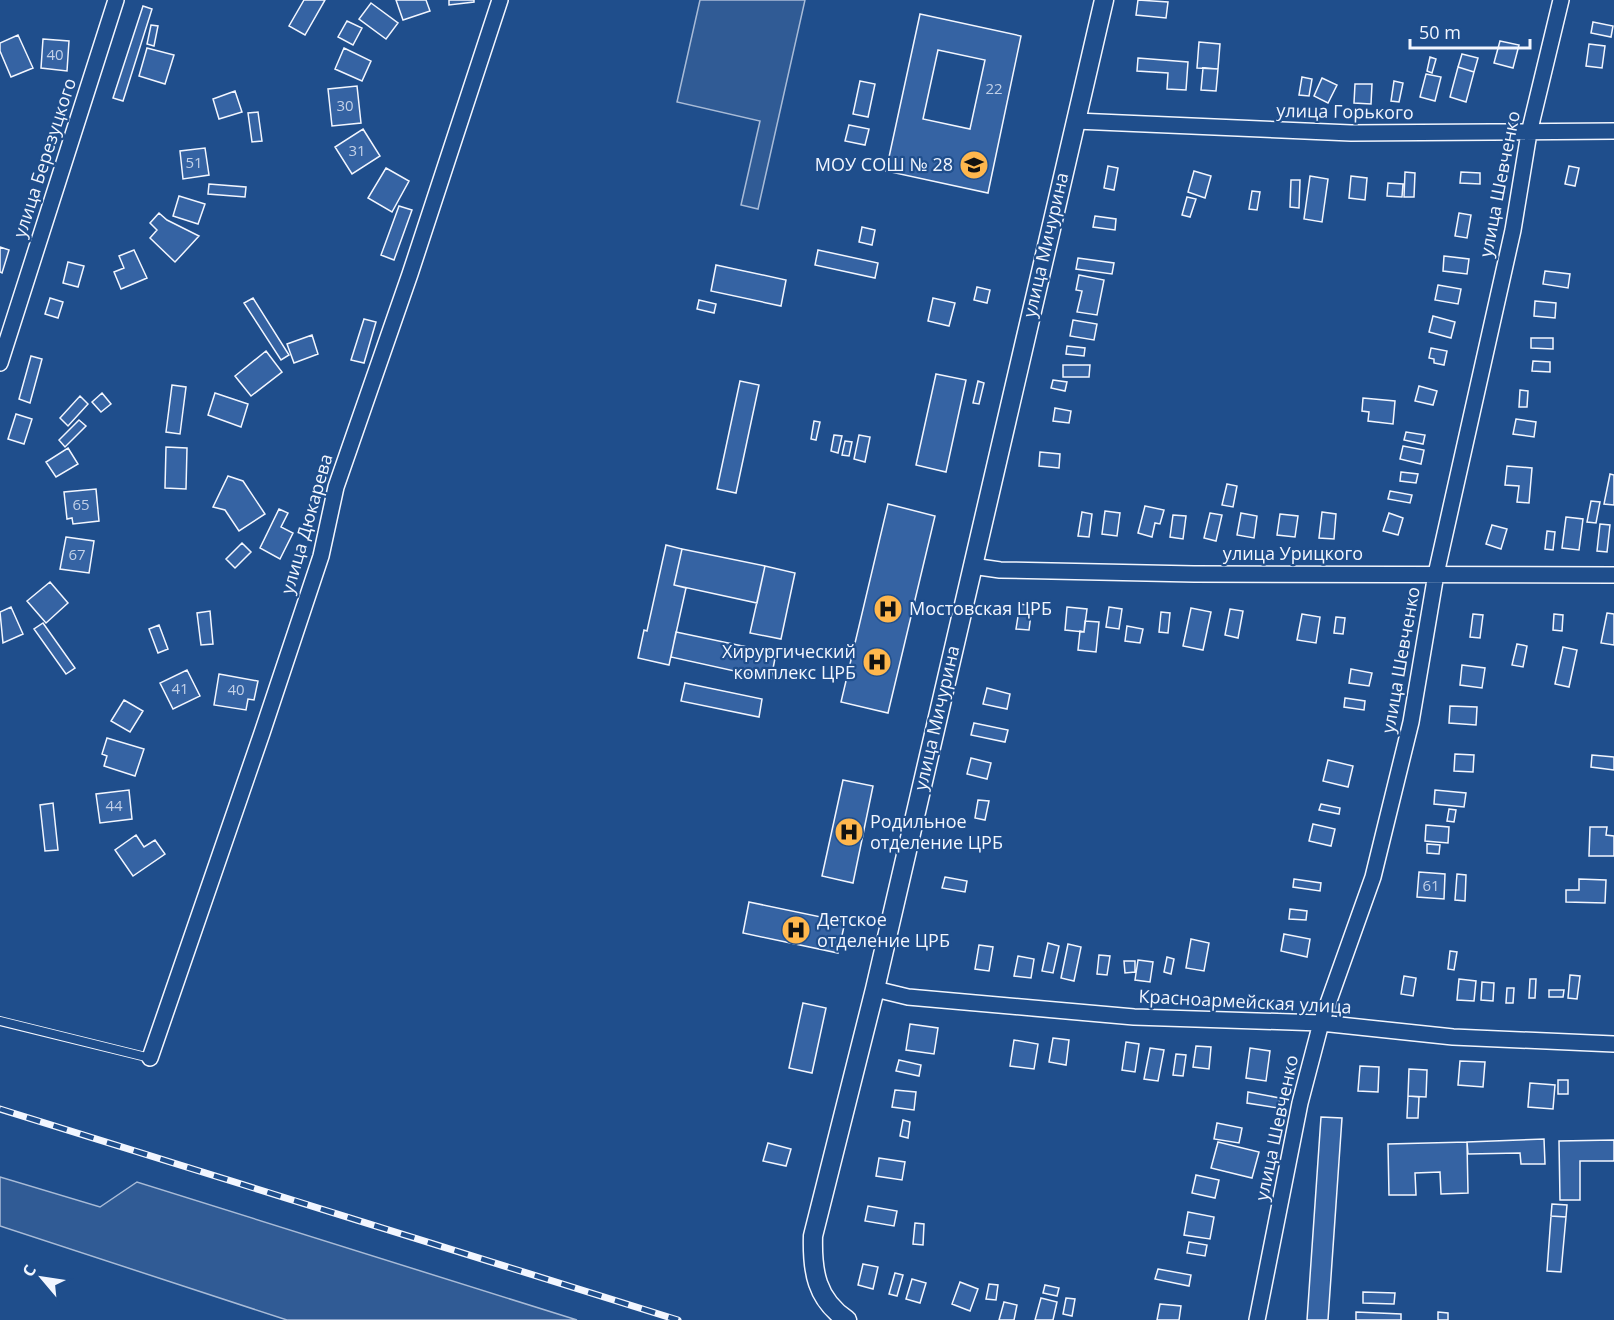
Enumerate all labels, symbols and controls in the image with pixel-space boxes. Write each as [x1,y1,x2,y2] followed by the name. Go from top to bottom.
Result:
[1410,12,1530,50] scale bar
[1419,20,1461,44] text: 50 m
[46,44,64,64] house number: 40
[7,75,81,241] street label: улица Березуцкого
[985,78,1003,98] house number: 22
[336,95,354,115] house number: 30
[1276,98,1414,124] street label: улица Горького
[1473,109,1525,259] street label: улица Шевченко
[348,140,366,160] house number: 31
[958,149,990,181] school or university icon: МОУ СОШ № 28
[185,152,203,172] house number: 51
[815,152,953,176] place label: МОУ СОШ № 28
[1017,170,1073,320] street label: улица Мичурина
[275,451,338,597] street label: улица Дюкарева
[72,494,90,514] house number: 65
[1223,541,1363,565] street label: улица Урицкого
[68,544,86,564] house number: 67
[1375,585,1425,735] street label: улица Шевченко
[872,593,904,625] hospital icon: Мостовская ЦРБ
[909,596,1052,620] place label: Мостовская ЦРБ
[722,639,856,684] place label: Хирургический комплекс ЦРБ
[908,643,964,793] street label: улица Мичурина
[861,646,893,678] hospital icon: Хирургический комплекс ЦРБ
[171,678,189,698] house number: 41
[227,679,245,699] house number: 40
[105,795,123,815] house number: 44
[870,809,1003,854] place label: Родильное отделение ЦРБ
[833,816,865,848] hospital icon: Родильное отделение ЦРБ
[1422,875,1440,895] house number: 61
[817,907,950,952] place label: Детское отделение ЦРБ
[780,914,812,946] hospital icon: Детское отделение ЦРБ
[1138,983,1352,1019] street label: Красноармейская улица
[1249,1053,1303,1203] street label: улица Шевченко
[12,1248,72,1308] north arrow
[17,1261,41,1281] text: С

